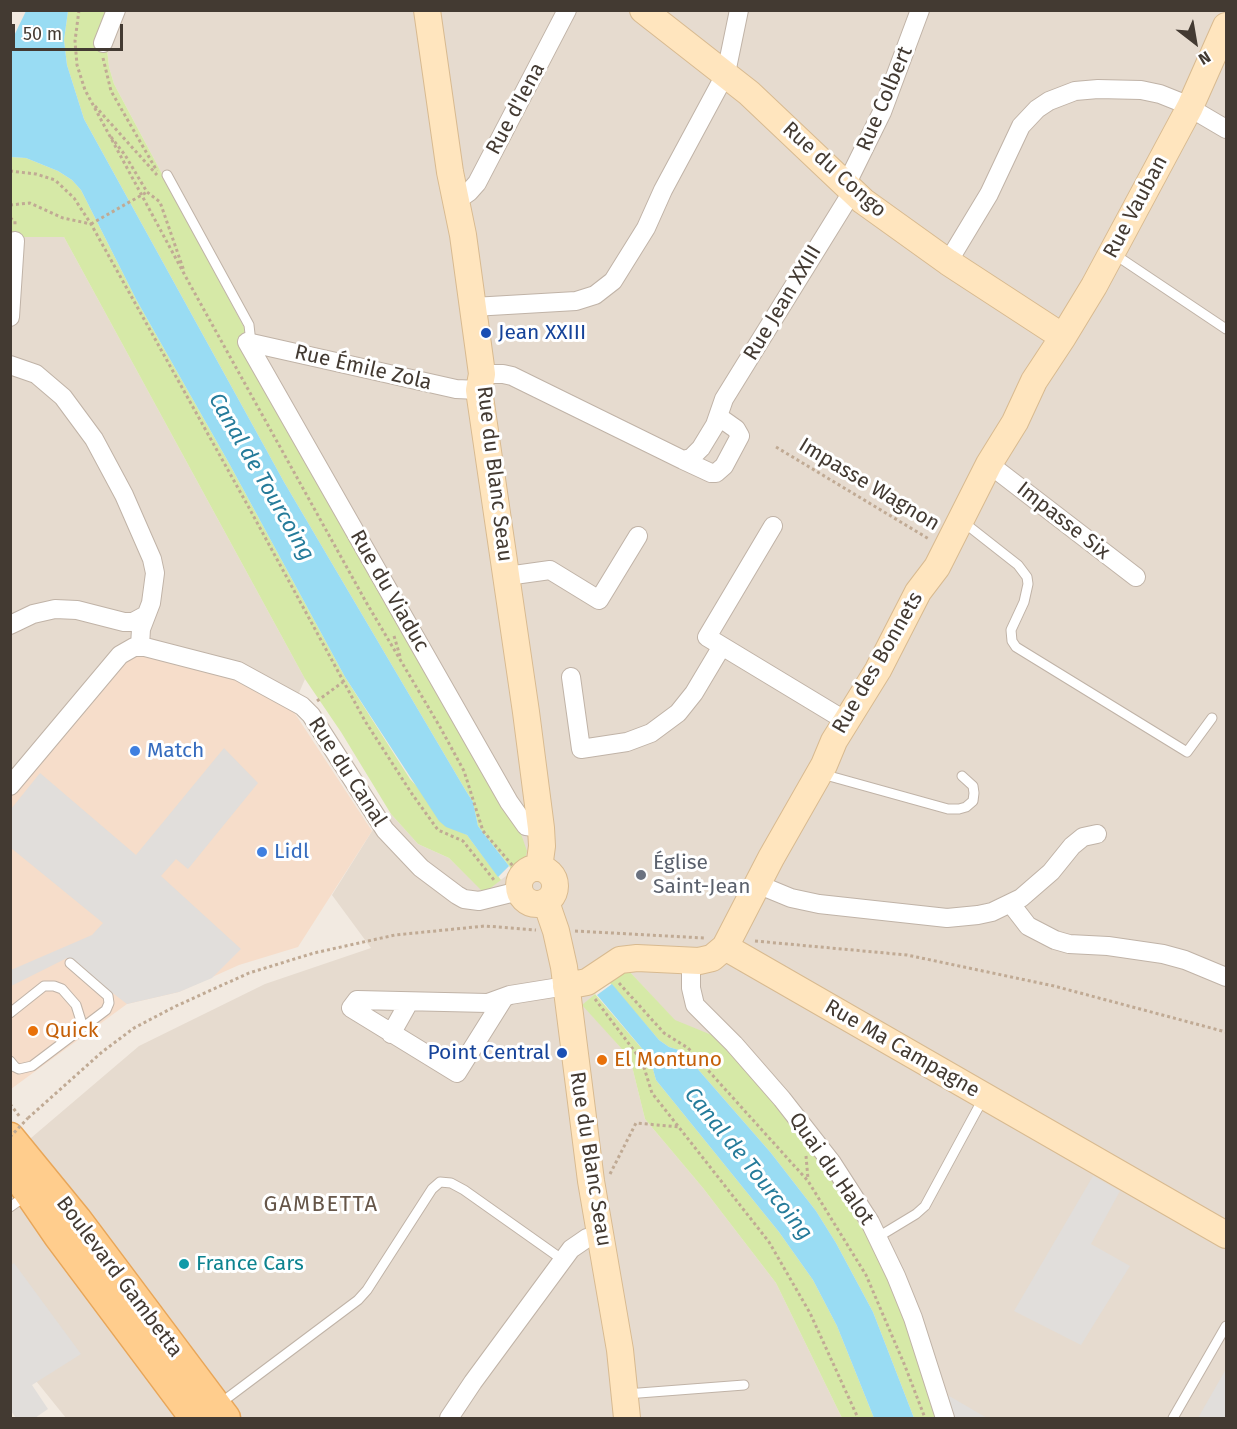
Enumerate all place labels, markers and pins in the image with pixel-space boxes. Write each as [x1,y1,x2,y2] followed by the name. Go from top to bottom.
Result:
[498,320,586,346] place label: Jean XXIII
[479,326,493,340] marker: Jean XXIII
[147,738,204,764] place label: Match
[128,744,142,758] marker: Match
[274,839,309,865] place label: Lidl
[255,845,269,859] marker: Lidl
[653,850,750,900] place label: Église Saint-Jean
[634,868,648,882] marker: Église Saint-Jean
[45,1018,98,1044] place label: Quick
[26,1024,40,1038] marker: Quick
[427,1040,550,1066] place label: Point Central
[555,1046,569,1060] marker: Point Central
[614,1047,722,1073] place label: El Montuno
[595,1053,609,1067] marker: El Montuno
[196,1251,304,1277] place label: France Cars
[177,1257,191,1271] marker: France Cars

